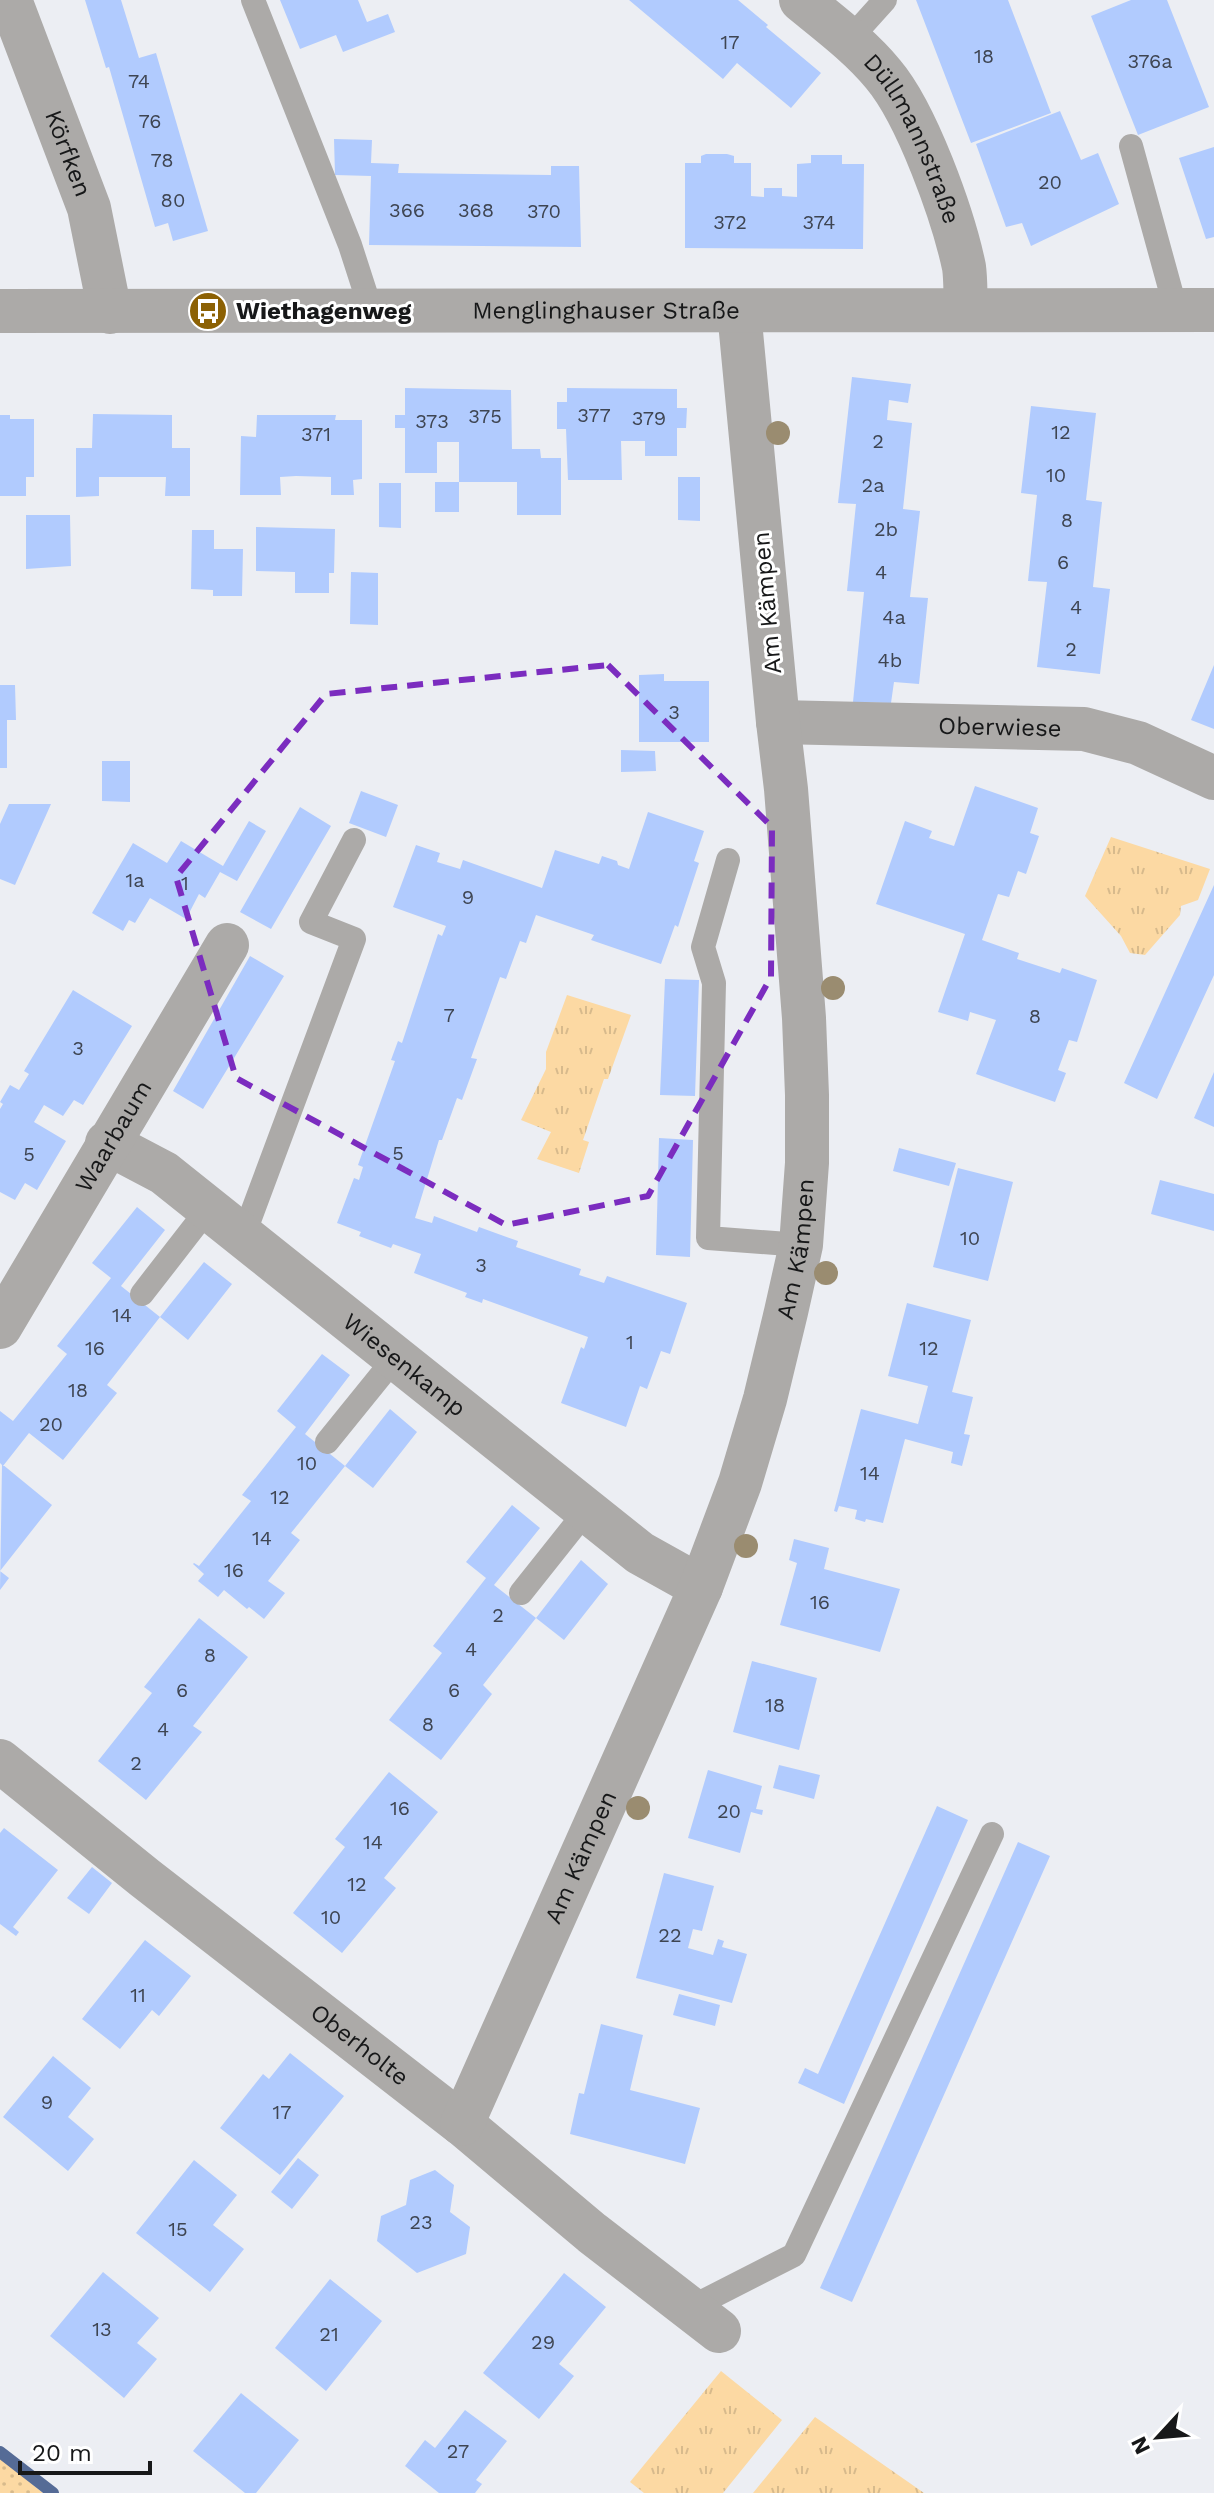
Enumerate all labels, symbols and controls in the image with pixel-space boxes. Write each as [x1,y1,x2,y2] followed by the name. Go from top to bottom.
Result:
[720,30,740,54] house number: 17
[974,44,994,68] house number: 18
[858,48,966,227] street label: Düllmannstraße
[1127,49,1173,73] house number: 376a
[128,69,150,93] house number: 74
[39,106,97,200] street label: Körfken
[139,109,161,133] house number: 76
[150,148,174,172] house number: 78
[1038,170,1062,194] house number: 20
[161,188,185,212] house number: 80
[389,198,425,222] house number: 366
[458,198,494,222] house number: 368
[527,199,561,223] house number: 370
[713,210,747,234] house number: 372
[803,210,835,234] house number: 374
[187,290,229,332] bus stop icon: Wiethagenweg
[472,296,740,325] street label: Menglinghauser Straße
[236,297,412,325] place label: Wiethagenweg
[577,403,611,427] house number: 377
[468,404,502,428] house number: 375
[632,406,666,430] house number: 379
[415,409,449,433] house number: 373
[1051,420,1071,444] house number: 12
[301,422,331,446] house number: 371
[872,429,884,453] house number: 2
[1046,463,1066,487] house number: 10
[862,473,884,497] house number: 2a
[1061,508,1073,532] house number: 8
[874,517,898,541] house number: 2b
[747,531,787,675] street label: Am Kämpen
[1057,550,1069,574] house number: 6
[875,560,887,584] house number: 4
[1070,595,1082,619] house number: 4
[882,605,906,629] house number: 4a
[1065,637,1077,661] house number: 2
[878,648,902,672] house number: 4b
[668,700,680,724] house number: 3
[938,712,1062,742] street label: Oberwiese
[125,868,145,892] house number: 1a
[181,871,189,895] house number: 1
[462,885,474,909] house number: 9
[443,1003,455,1027] house number: 7
[1029,1004,1041,1028] house number: 8
[72,1036,84,1060] house number: 3
[69,1075,157,1197] street label: Waarbaum
[392,1141,404,1165] house number: 5
[23,1142,35,1166] house number: 5
[771,1178,820,1322] street label: Am Kämpen
[960,1226,980,1250] house number: 10
[475,1253,487,1277] house number: 3
[112,1303,132,1327] house number: 14
[337,1307,472,1423] street label: Wiesenkamp
[626,1330,634,1354] house number: 1
[85,1336,105,1360] house number: 16
[919,1336,939,1360] house number: 12
[68,1378,88,1402] house number: 18
[39,1412,63,1436] house number: 20
[297,1451,317,1475] house number: 10
[860,1461,880,1485] house number: 14
[270,1485,290,1509] house number: 12
[252,1526,272,1550] house number: 14
[224,1558,244,1582] house number: 16
[810,1590,830,1614] house number: 16
[492,1603,504,1627] house number: 2
[465,1637,477,1661] house number: 4
[204,1643,216,1667] house number: 8
[176,1678,188,1702] house number: 6
[448,1678,460,1702] house number: 6
[765,1693,785,1717] house number: 18
[422,1712,434,1736] house number: 8
[157,1717,169,1741] house number: 4
[130,1751,142,1775] house number: 2
[539,1786,623,1928] street label: Am Kämpen
[390,1796,410,1820] house number: 16
[717,1799,741,1823] house number: 20
[363,1830,383,1854] house number: 14
[347,1872,367,1896] house number: 12
[321,1905,341,1929] house number: 10
[658,1923,682,1947] house number: 22
[130,1983,146,2007] house number: 11
[305,1998,414,2091] street label: Oberholte
[41,2090,53,2114] house number: 9
[272,2100,292,2124] house number: 17
[409,2210,433,2234] house number: 23
[168,2217,188,2241] house number: 15
[92,2317,112,2341] house number: 13
[319,2322,339,2346] house number: 21
[531,2330,555,2354] house number: 29
[1118,2397,1198,2477] north arrow
[20,2425,150,2475] scale bar
[1126,2433,1155,2458] text: N
[32,2439,92,2467] text: 20 m
[447,2439,469,2463] house number: 27

